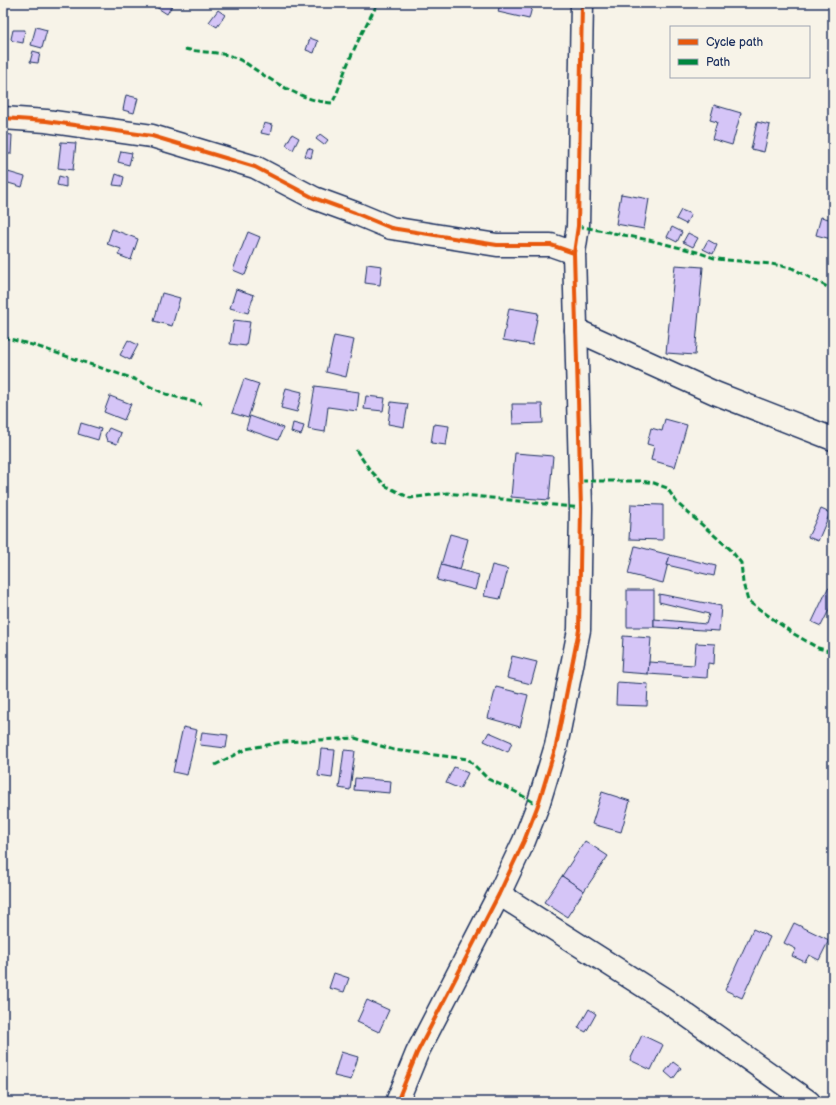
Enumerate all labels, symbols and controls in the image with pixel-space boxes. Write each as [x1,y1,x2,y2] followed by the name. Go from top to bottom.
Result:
[670,26,810,78] legend
[706,35,763,50] text: Cycle path
[706,55,731,70] text: Path

